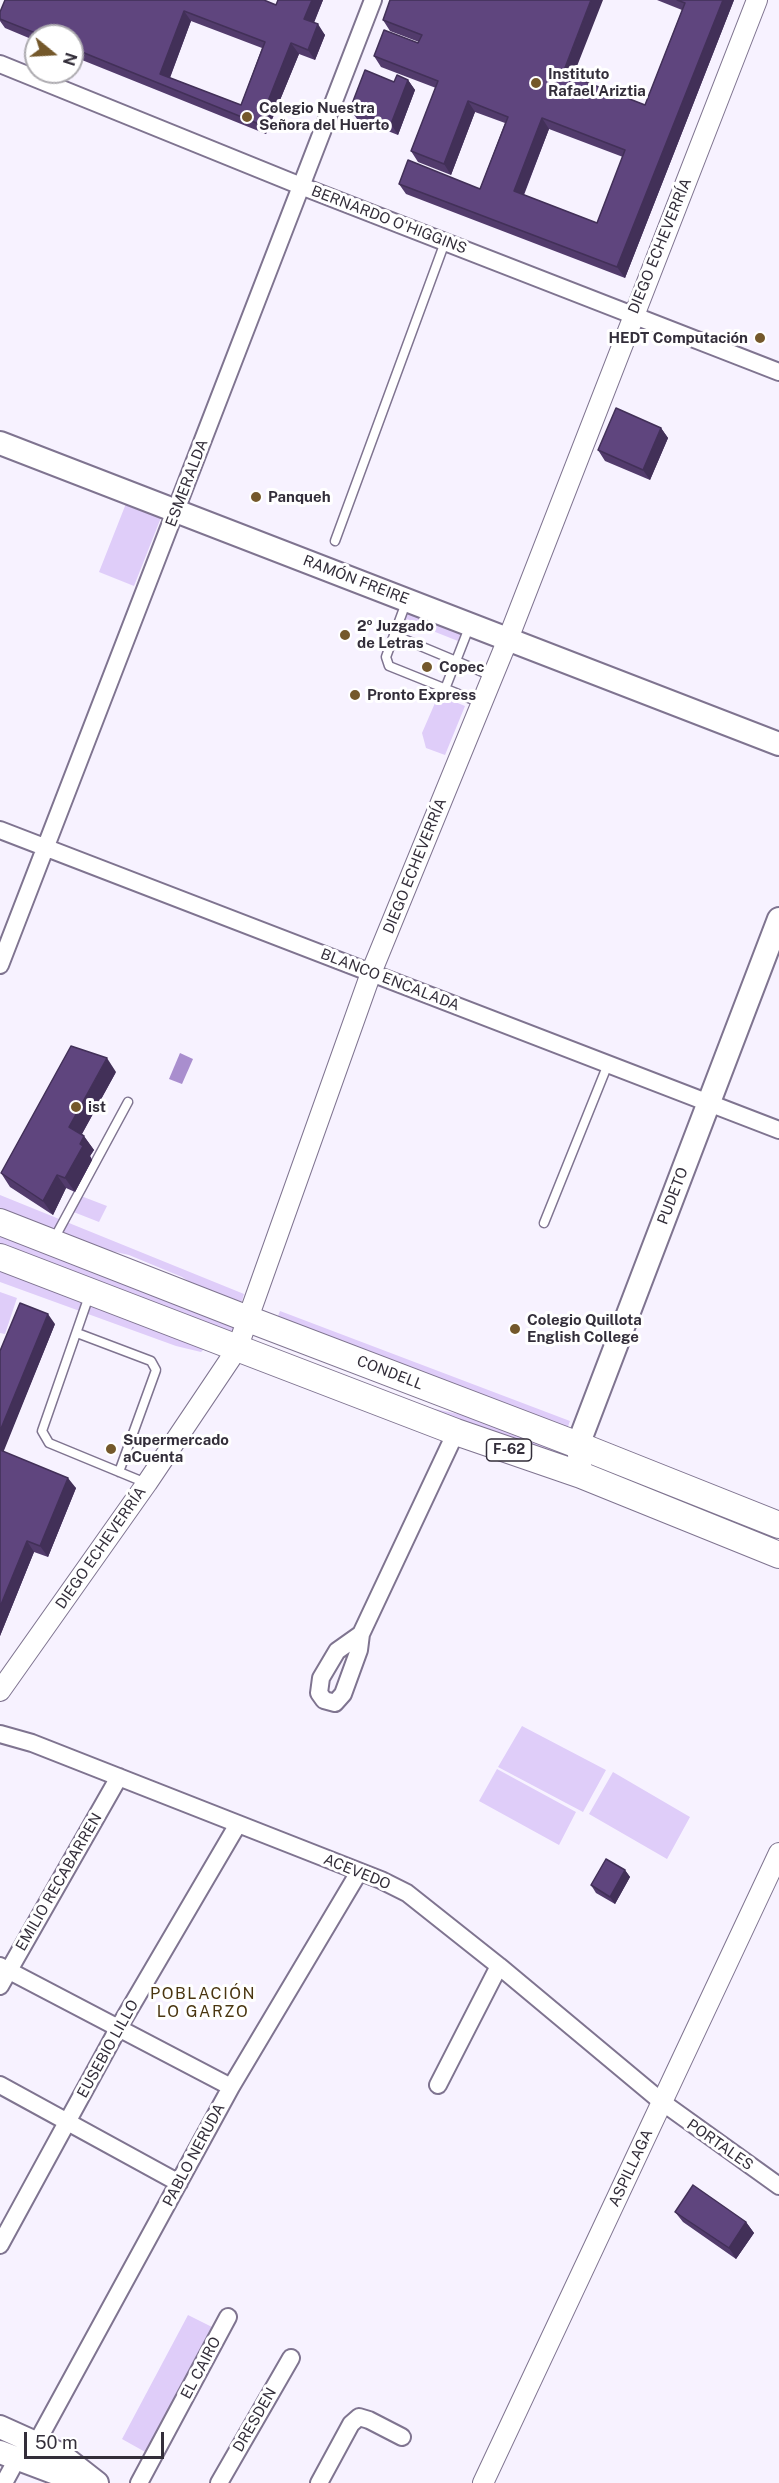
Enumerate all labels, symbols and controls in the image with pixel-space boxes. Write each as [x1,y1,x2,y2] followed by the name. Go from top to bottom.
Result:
[24,24,84,84] north arrow
[59,50,81,68] text: N
[548,65,646,100] place label: Instituto Rafael Ariztia
[529,76,543,90] marker: Instituto Rafael Ariztia
[259,99,389,134] place label: Colegio Nuestra Señora del Huerto
[240,110,254,124] marker: Colegio Nuestra Señora del Huerto
[625,176,695,316] street label: DIEGO ECHEVERRÍA
[309,182,469,258] street label: BERNARDO O'HIGGINS
[608,329,748,347] place label: HEDT Computación
[753,331,767,345] marker: HEDT Computación
[162,437,212,529] street label: ESMERALDA
[268,488,331,506] place label: Panqueh
[249,490,263,504] marker: Panqueh
[300,551,412,609] street label: RAMÓN FREIRE
[357,617,434,652] place label: 2º Juzgado de Letras
[338,628,352,642] marker: 2º Juzgado de Letras
[439,658,484,676] place label: Copec
[420,660,434,674] marker: Copec
[367,686,476,704] place label: Pronto Express
[348,688,362,702] marker: Pronto Express
[380,796,450,936] street label: DIEGO ECHEVERRÍA
[318,945,462,1015] street label: BLANCO ENCALADA
[88,1098,106,1116] place label: ist
[69,1100,83,1114] marker: ist
[654,1165,692,1227] street label: PUDETO
[527,1311,642,1346] place label: Colegio Quillota English College
[508,1322,522,1336] marker: Colegio Quillota English College
[354,1352,426,1394] street label: CONDELL
[123,1431,229,1466] place label: Supermercado aCuenta
[486,1439,532,1461] road number: F-62
[104,1442,118,1456] marker: Supermercado aCuenta
[52,1484,150,1612] street label: DIEGO ECHEVERRÍA
[12,1810,106,1954] street label: EMILIO RECABARREN
[321,1850,393,1894] street label: ACEVEDO
[150,1984,256,2022] district label: POBLACIÓN LO GARZO
[74,1997,142,2101] street label: EUSEBIO LILLO
[159,2100,229,2210] street label: PABLO NERUDA
[683,2116,757,2174] street label: PORTALES
[605,2126,657,2210] street label: ASPILLAGA
[177,2334,225,2402] street label: EL CAIRO
[229,2385,281,2455] street label: DRESDEN
[27,2420,166,2458] scale bar
[35,2432,78,2453] text: 50 m

